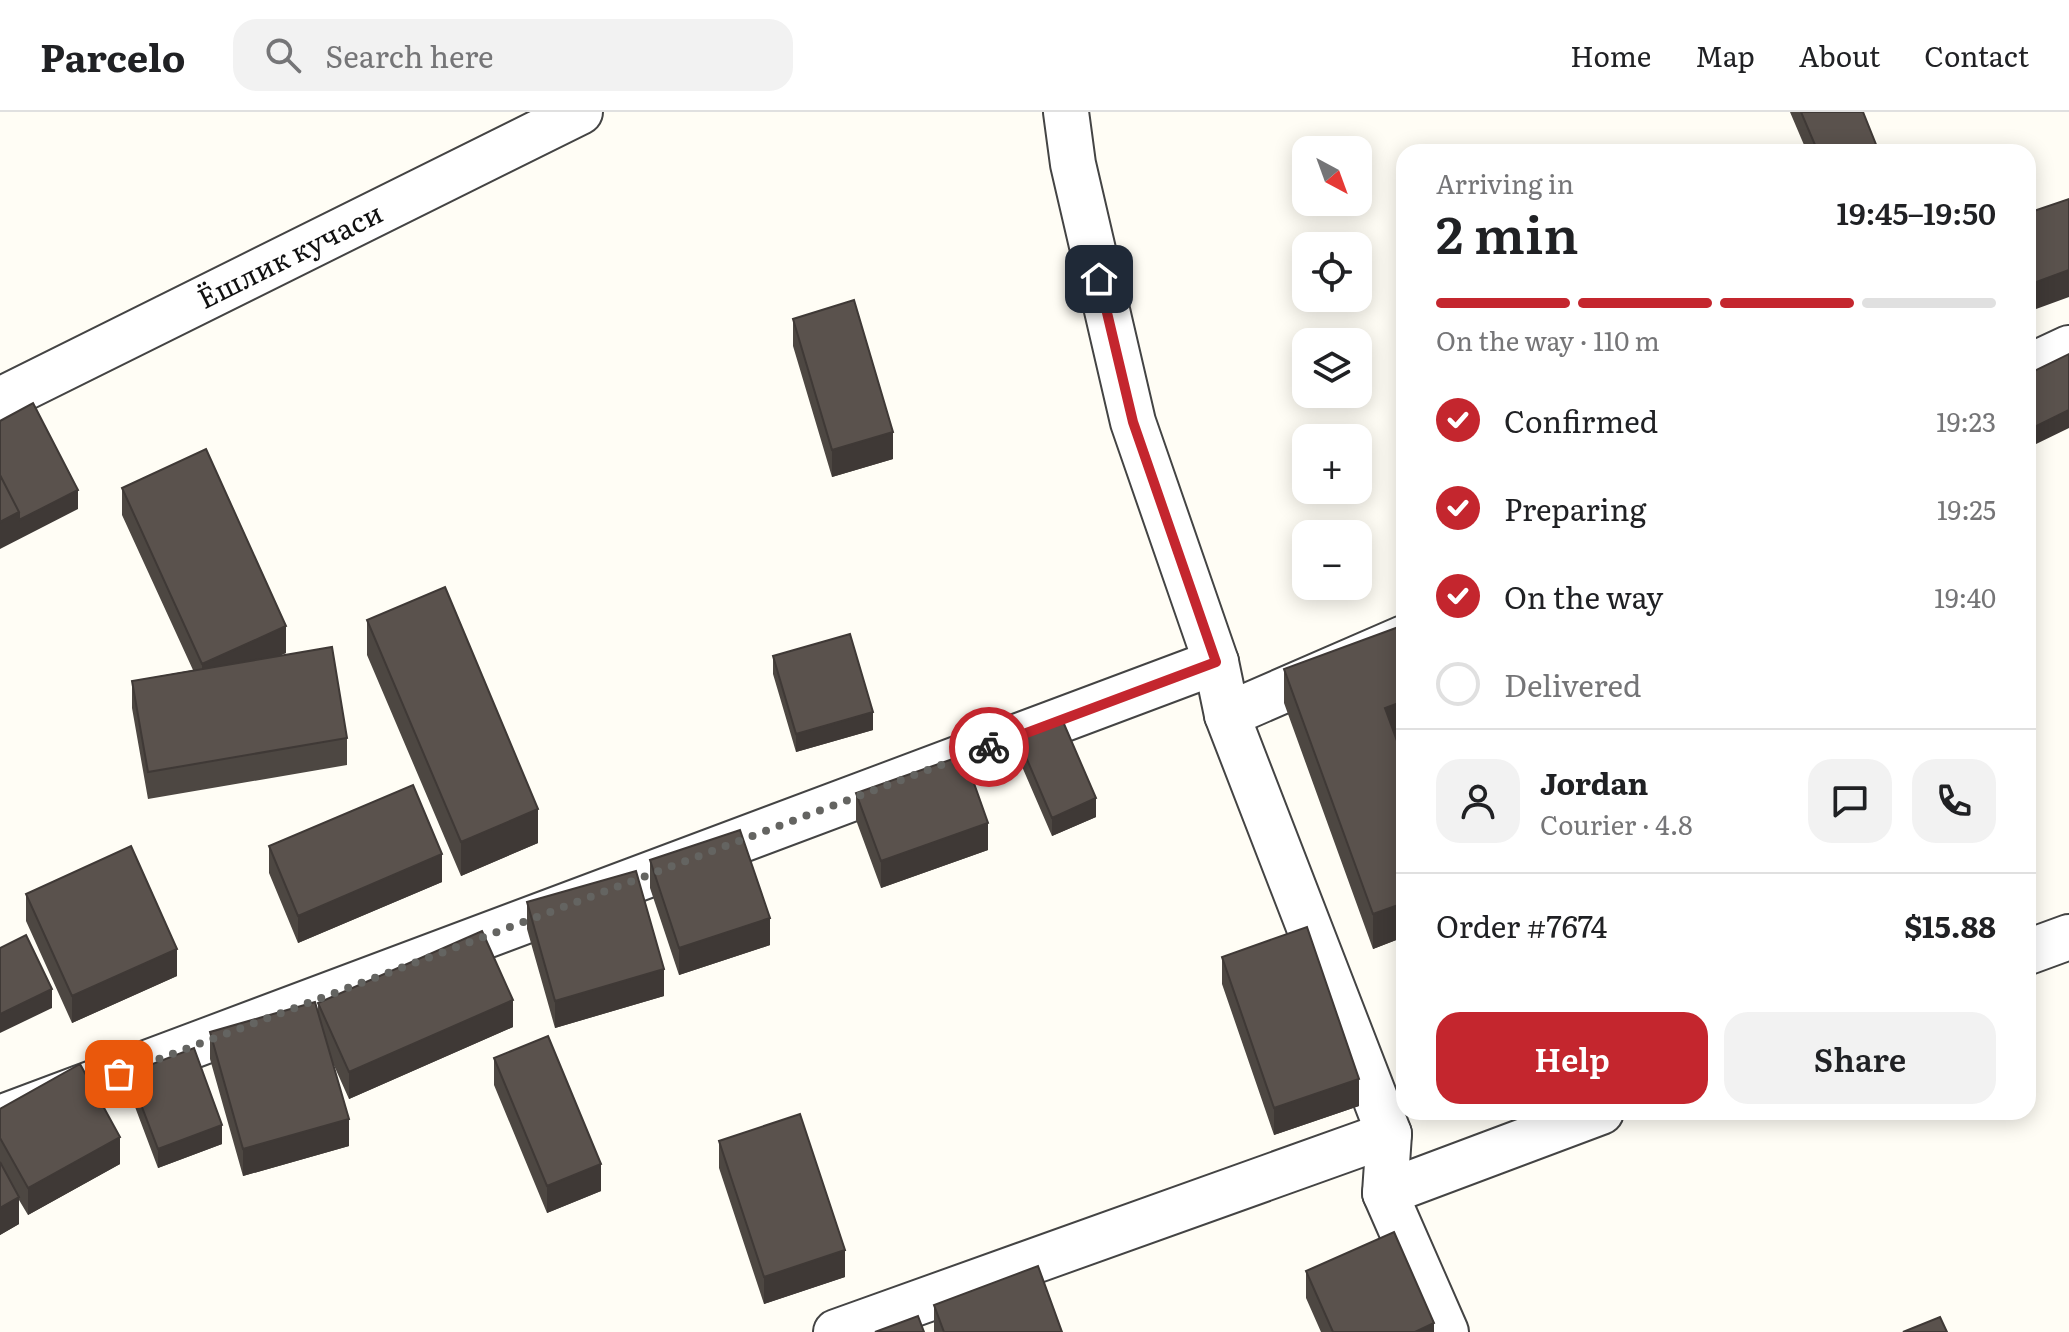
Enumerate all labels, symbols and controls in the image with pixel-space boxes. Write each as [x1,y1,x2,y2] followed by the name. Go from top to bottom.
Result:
[233,19,793,91] search box
[40,27,185,84] text: Parcelo
[261,33,305,77] icon: search
[325,33,494,77] text: Search here
[1570,34,1651,76] text: Home
[1695,34,1755,76] text: Map
[1799,34,1880,76] text: About
[1924,34,2029,76] text: Contact
[1292,136,1372,216] north arrow
[1292,136,1372,600] map controls
[1436,163,1574,202] text: Arriving in
[190,190,389,318] street label: Ёшлик кучаси
[1837,190,1996,234] text: 19:45–19:50
[1436,193,1579,270] text: 2 min
[1292,232,1372,312] button: locate
[1065,245,1133,313] pin
[1077,257,1121,301] icon: home
[1436,320,1660,359] text: On the way · 110 m
[1292,328,1372,408] button: layers
[1436,398,1480,442] icon: check
[1504,398,1658,442] text: Confirmed
[1936,401,1996,440] text: 19:23
[1292,424,1372,504] button: +
[1436,486,1480,530] icon: check
[1504,486,1646,530] text: Preparing
[1937,489,1996,528] text: 19:25
[1292,520,1372,600] button: −
[1436,574,1480,618] icon: check
[1504,574,1663,618] text: On the way
[1934,577,1996,616] text: 19:40
[1504,662,1641,706] text: Delivered
[949,707,1029,787] courier
[967,725,1011,769] icon: bike
[1436,759,1520,843] button: person
[1808,759,1892,843] button: chat
[1912,759,1996,843] button: phone
[1540,760,1648,804] text: Jordan
[1540,804,1693,843] text: Courier · 4.8
[1436,903,1607,947] text: Order #7674
[1904,903,1996,947] text: $15.88
[1436,1012,1708,1104] button: Help
[1724,1012,1996,1104] button: Share
[85,1040,153,1108] pin
[97,1052,141,1096] icon: bag

